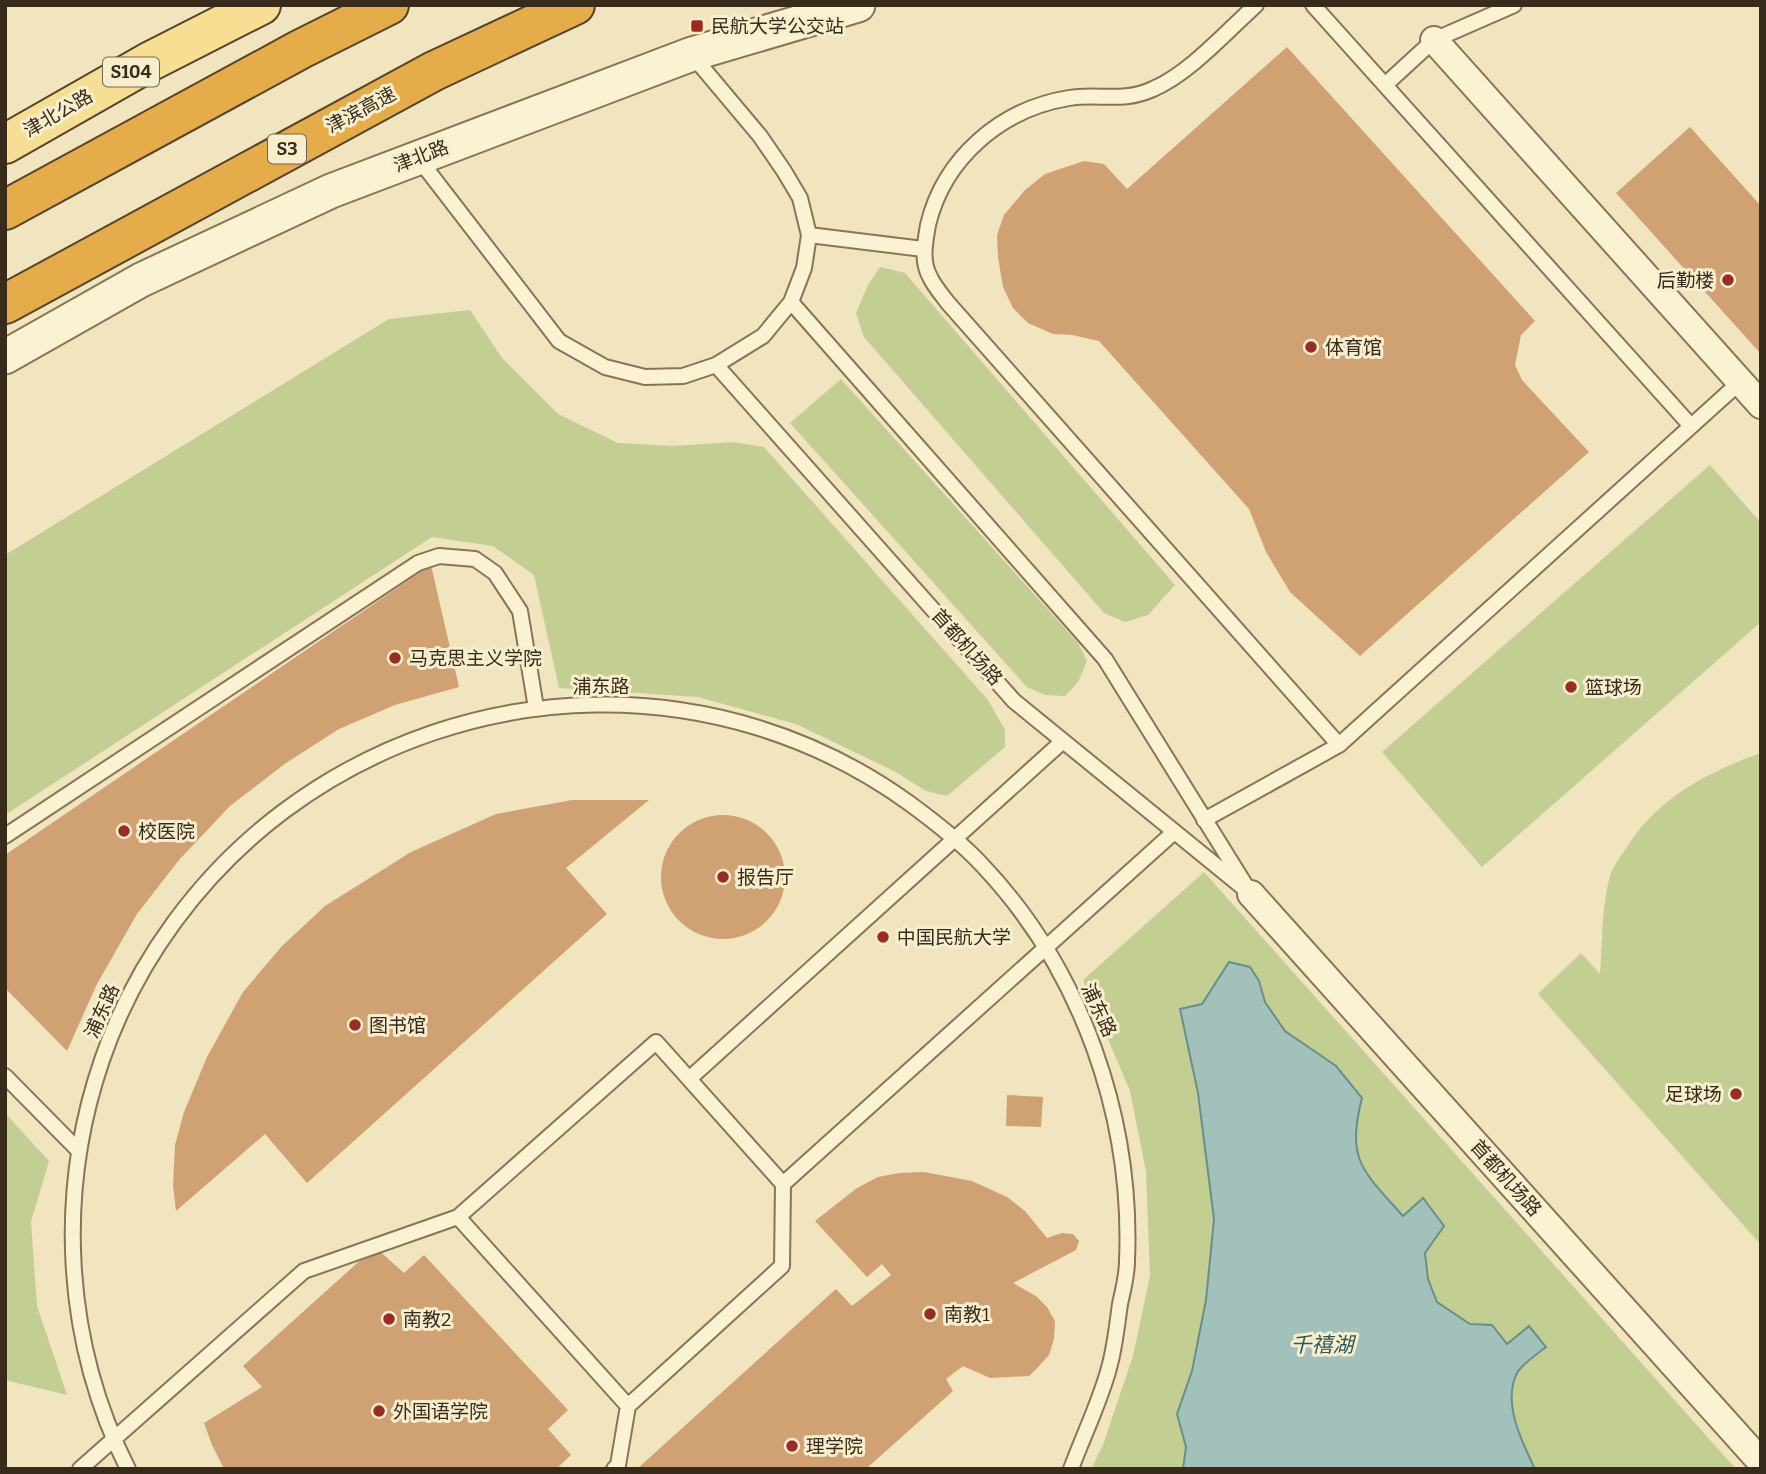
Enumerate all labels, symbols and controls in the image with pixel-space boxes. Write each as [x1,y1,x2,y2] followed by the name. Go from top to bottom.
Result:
[711,15,844,38] place label: 民航大学公交站
[689,18,705,34] marker: 民航大学公交站
[103,58,159,86] road number: S104
[322,82,400,138] street label: 津滨高速
[19,84,97,142] street label: 津北公路
[268,134,306,164] road number: S3
[390,135,452,177] street label: 津北路
[1657,269,1714,292] place label: 后勤楼
[1720,272,1736,288] marker: 后勤楼
[1325,336,1382,359] place label: 体育馆
[1303,339,1319,355] marker: 体育馆
[927,604,1007,690] street label: 首都机场路
[409,647,542,670] place label: 马克思主义学院
[387,650,403,666] marker: 马克思主义学院
[572,675,630,698] street label: 浦东路
[1585,676,1642,699] place label: 篮球场
[1563,679,1579,695] marker: 篮球场
[138,820,195,843] place label: 校医院
[116,823,132,839] marker: 校医院
[737,866,794,889] place label: 报告厅
[715,869,731,885] marker: 报告厅
[897,926,1011,949] place label: 中国民航大学
[875,929,891,945] marker: 中国民航大学
[1077,979,1121,1041] street label: 浦东路
[80,980,124,1042] street label: 浦东路
[369,1014,426,1037] place label: 图书馆
[347,1017,363,1033] marker: 图书馆
[1665,1083,1722,1106] place label: 足球场
[1728,1086,1744,1102] marker: 足球场
[1466,1135,1546,1221] street label: 首都机场路
[944,1303,990,1326] place label: 南教1
[922,1306,938,1322] marker: 南教1
[403,1308,451,1331] place label: 南教2
[381,1311,397,1327] marker: 南教2
[1291,1332,1356,1358] water label: 千禧湖
[393,1400,488,1423] place label: 外国语学院
[371,1403,387,1419] marker: 外国语学院
[806,1435,863,1458] place label: 理学院
[784,1438,800,1454] marker: 理学院

